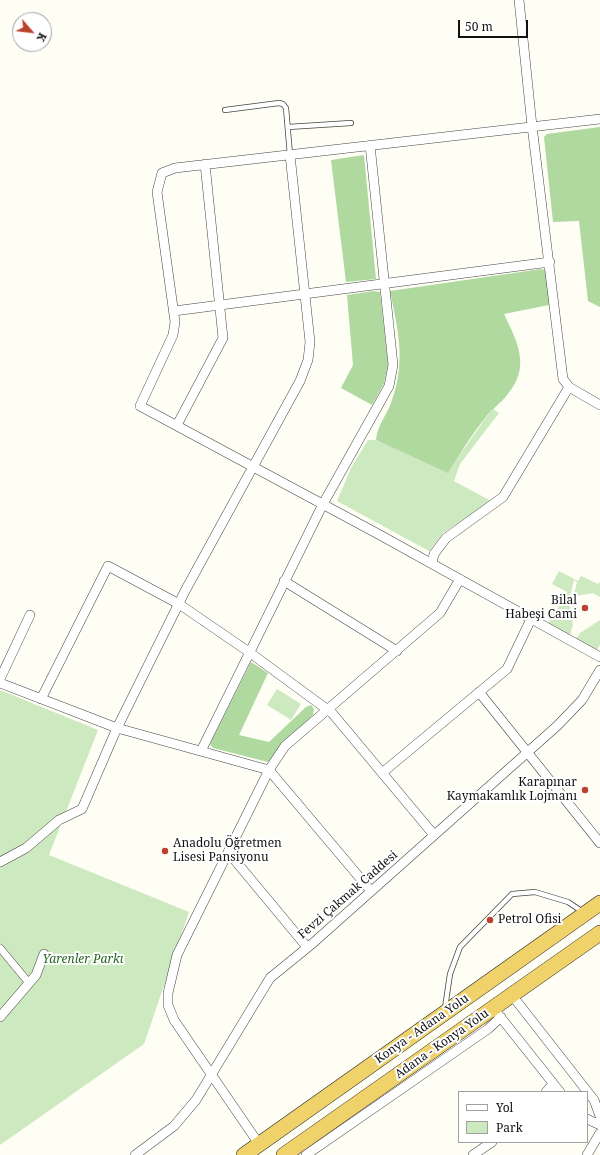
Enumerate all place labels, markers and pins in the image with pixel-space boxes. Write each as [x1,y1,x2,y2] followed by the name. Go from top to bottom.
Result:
[505,594,577,622] place label: Bilal Habeşi Cami
[580,603,590,613] marker: Bilal Habeşi Cami
[447,776,577,804] place label: Karapınar Kaymakamlık Lojmanı
[580,785,590,795] marker: Karapınar Kaymakamlık Lojmanı
[173,837,282,865] place label: Anadolu Öğretmen Lisesi Pansiyonu
[160,846,170,856] marker: Anadolu Öğretmen Lisesi Pansiyonu
[498,913,561,927] place label: Petrol Ofisi
[485,915,495,925] marker: Petrol Ofisi

